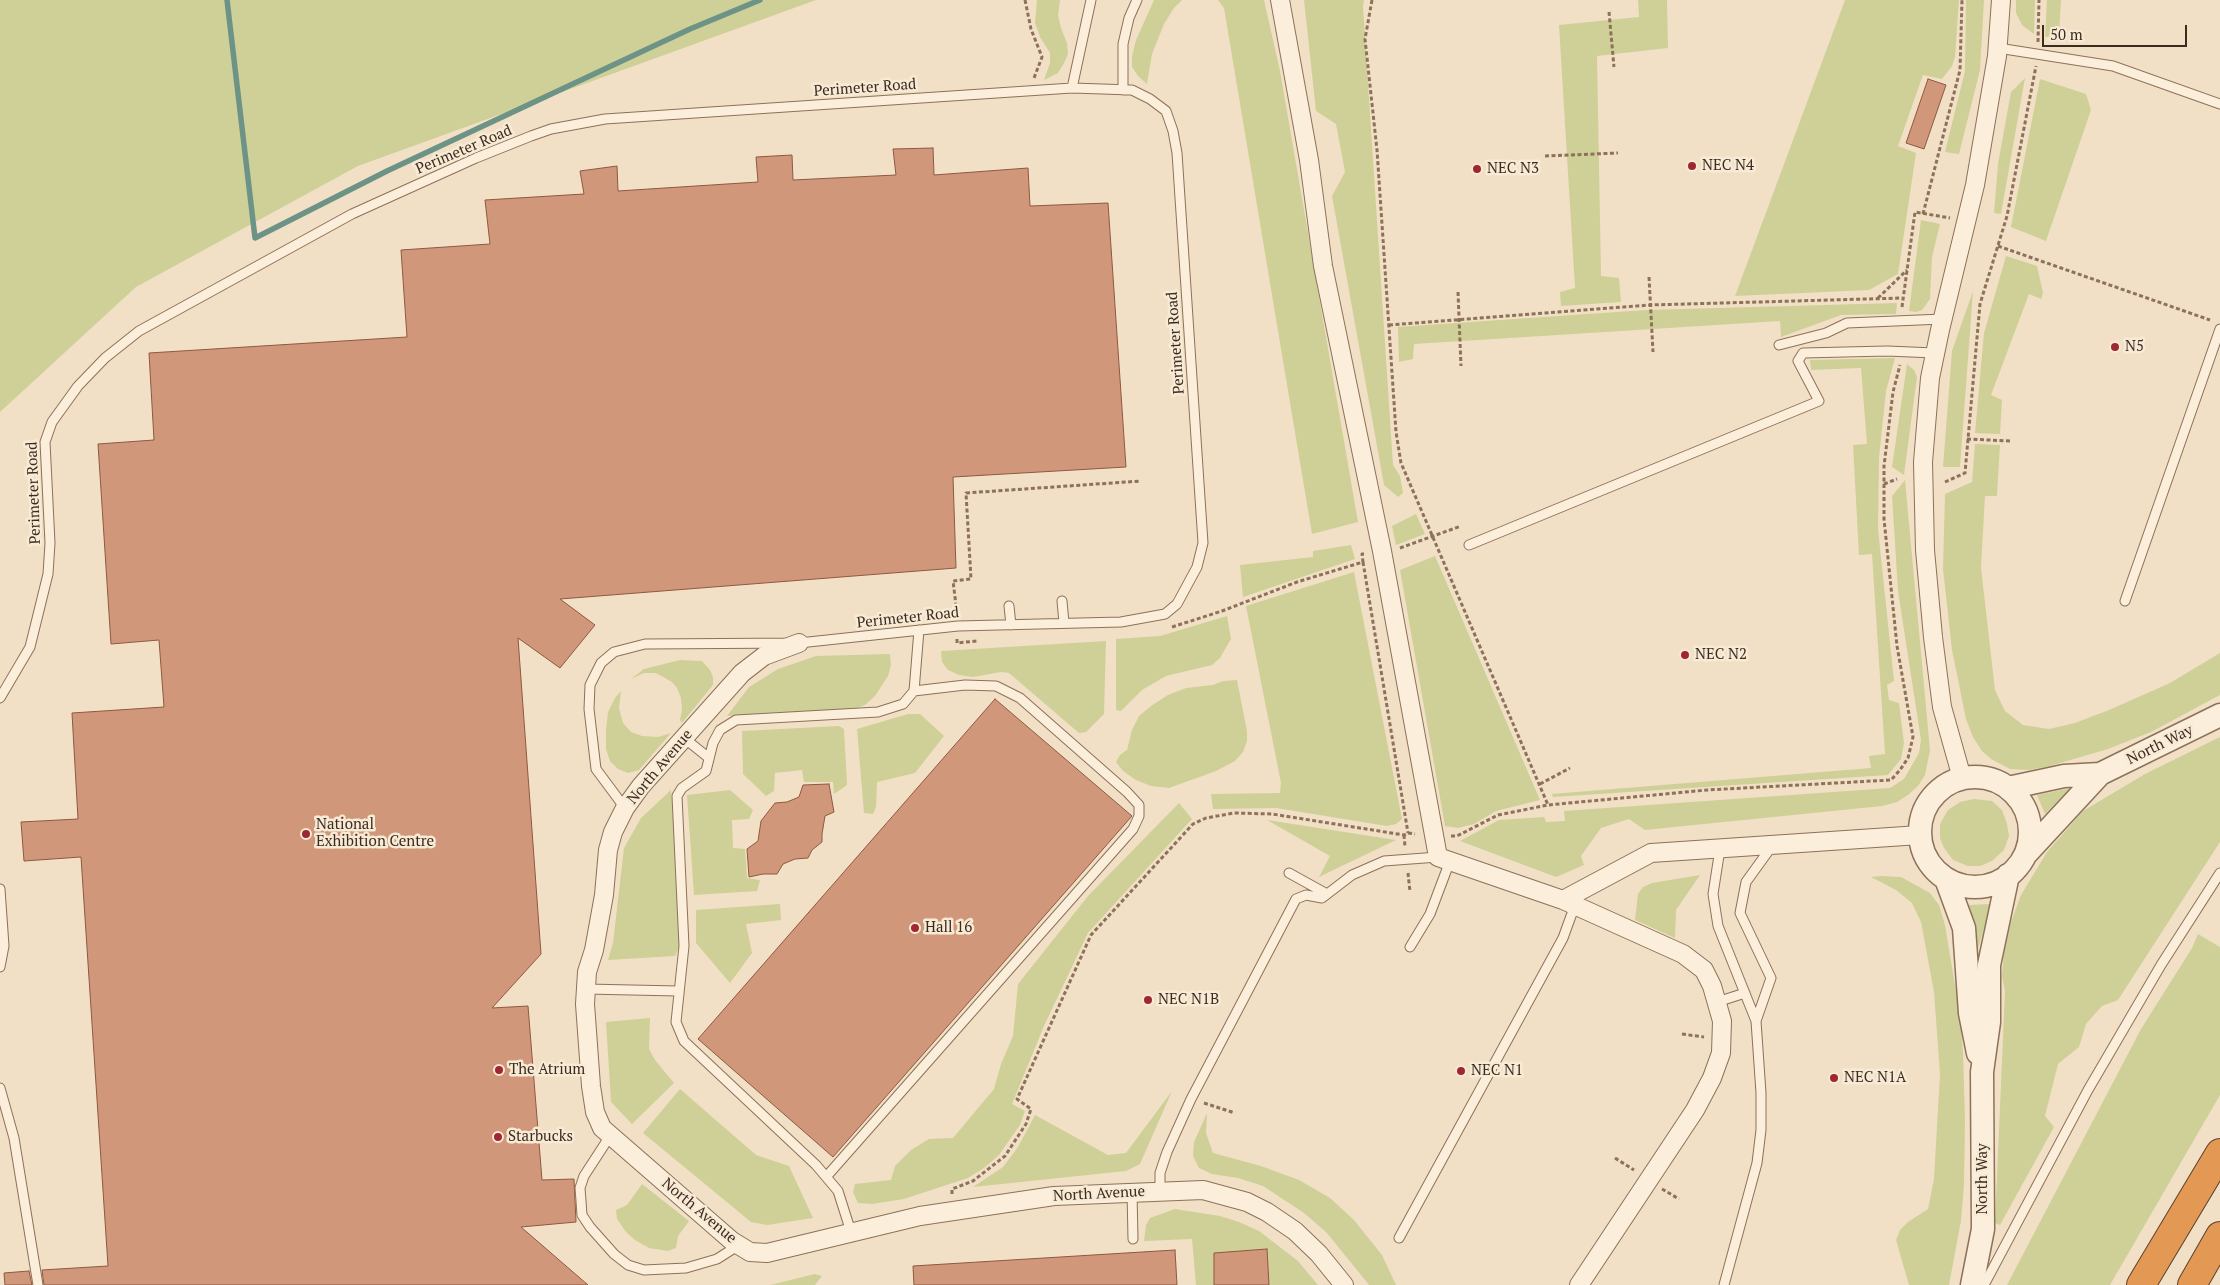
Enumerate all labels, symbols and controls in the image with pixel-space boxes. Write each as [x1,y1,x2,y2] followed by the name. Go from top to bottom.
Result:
[2045,15,2190,47] scale bar
[2050,24,2083,44] text: 50 m
[813,75,917,101] street label: Perimeter Road
[413,122,515,178] street label: Perimeter Road
[1702,157,1754,175] place label: NEC N4
[1487,160,1539,178] place label: NEC N3
[1686,160,1698,172] marker: NEC N4
[1471,163,1483,175] marker: NEC N3
[1163,291,1189,395] street label: Perimeter Road
[2125,338,2144,356] place label: N5
[2109,341,2121,353] marker: N5
[23,441,45,545] street label: Perimeter Road
[856,604,960,632] street label: Perimeter Road
[1695,646,1747,664] place label: NEC N2
[1679,649,1691,661] marker: NEC N2
[2124,721,2196,769] street label: North Way
[623,726,697,808] street label: North Avenue
[316,816,434,851] place label: National Exhibition Centre
[300,828,312,840] marker: National Exhibition Centre
[925,919,972,937] place label: Hall 16
[909,922,921,934] marker: Hall 16
[1158,991,1219,1009] place label: NEC N1B
[1142,994,1154,1006] marker: NEC N1B
[509,1061,585,1079] place label: The Atrium
[1471,1062,1523,1080] place label: NEC N1
[493,1064,505,1076] marker: The Atrium
[1455,1065,1467,1077] marker: NEC N1
[1844,1069,1906,1087] place label: NEC N1A
[1828,1072,1840,1084] marker: NEC N1A
[508,1128,573,1146] place label: Starbucks
[492,1131,504,1143] marker: Starbucks
[1974,1143,1992,1215] street label: North Way
[658,1174,740,1248] street label: North Avenue
[1053,1183,1145,1205] street label: North Avenue

